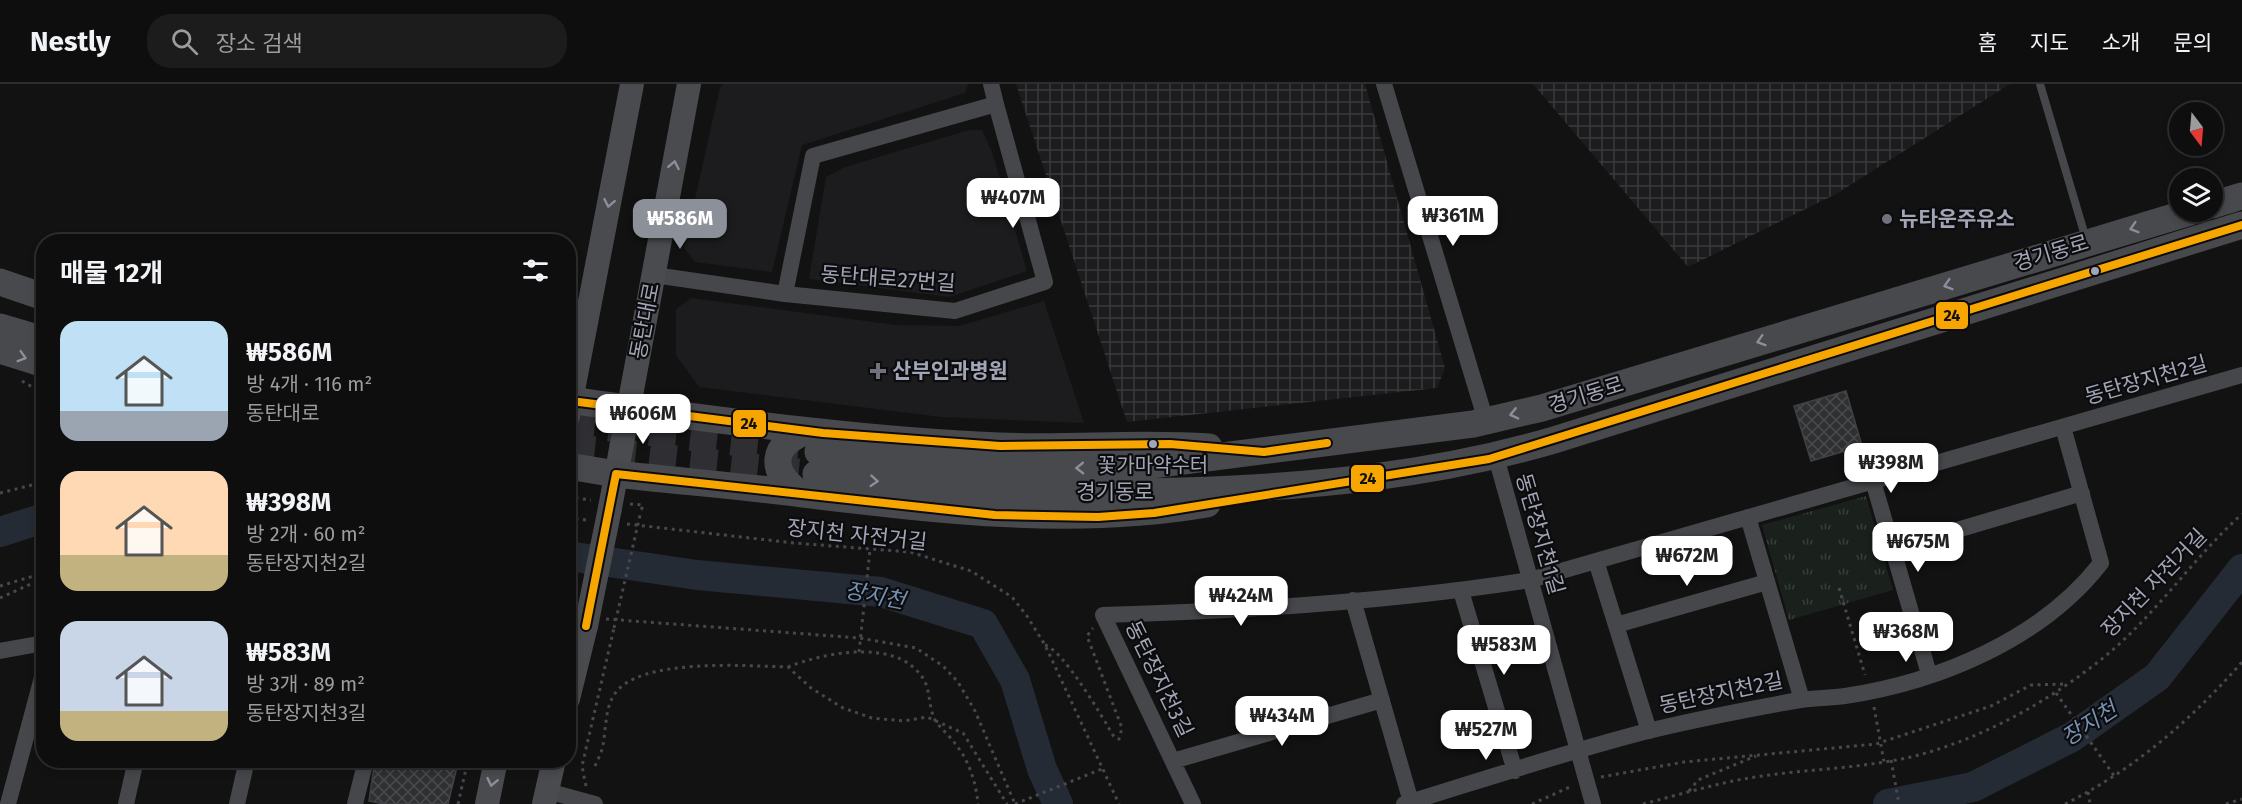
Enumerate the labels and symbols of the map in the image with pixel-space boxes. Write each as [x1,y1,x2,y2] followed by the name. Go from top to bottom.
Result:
[2169,102,2223,156] north arrow
[667,160,680,170] one-way arrow
[971,178,1055,229] pin: ₩407M
[1411,196,1495,247] pin: ₩361M
[603,198,616,208] one-way arrow
[638,199,722,250] pin: ₩586M
[1899,206,2015,232] place label: 뉴타운주유소
[1880,212,1894,226] marker: 뉴타운주유소
[2129,221,2140,233] one-way arrow
[2010,229,2092,277] street label: 경기동로
[820,261,956,297] street label: 동탄대로27번길
[2089,265,2101,277] unlabelled marker
[1943,278,1954,290] one-way arrow
[625,281,665,361] street label: 동탄대로
[1935,301,1969,330] line badge: 24
[1944,306,1960,325] text: 24
[1756,334,1767,346] one-way arrow
[16,350,27,362] one-way arrow
[2082,350,2210,410] street label: 동탄장지천2길
[892,358,1008,384] place label: 산부인과병원
[869,362,887,380] marker: 산부인과병원
[1545,371,1627,419] street label: 경기동로
[601,394,685,445] pin: ₩606M
[1509,407,1519,420] one-way arrow
[732,409,767,438] line badge: 24
[741,414,757,433] text: 24
[1147,438,1159,450] marker: 꽃가마약수터
[1849,443,1933,494] pin: ₩398M
[1098,453,1208,477] place label: 꽃가마약수터
[1076,462,1085,474] one-way arrow
[1350,464,1385,493] line badge: 24
[1360,469,1376,488] text: 24
[1510,470,1570,598] street label: 동탄장지천1길
[870,474,879,487] one-way arrow
[1076,479,1154,505] street label: 경기동로
[786,515,928,555] street label: 장지천 자전거길
[1876,522,1960,573] pin: ₩675M
[2096,523,2212,643] street label: 장지천 자전거길
[1645,536,1729,587] pin: ₩672M
[843,576,910,615] water label: 장지천
[1199,576,1283,627] pin: ₩424M
[1864,612,1948,663] pin: ₩368M
[1120,616,1198,742] street label: 동탄장지천3길
[1462,625,1546,676] pin: ₩583M
[1657,667,1785,719] street label: 동탄장지천2길
[2056,694,2124,751] water label: 장지천
[1240,696,1324,747] pin: ₩434M
[1444,710,1528,761] pin: ₩527M
[486,777,499,787] one-way arrow

